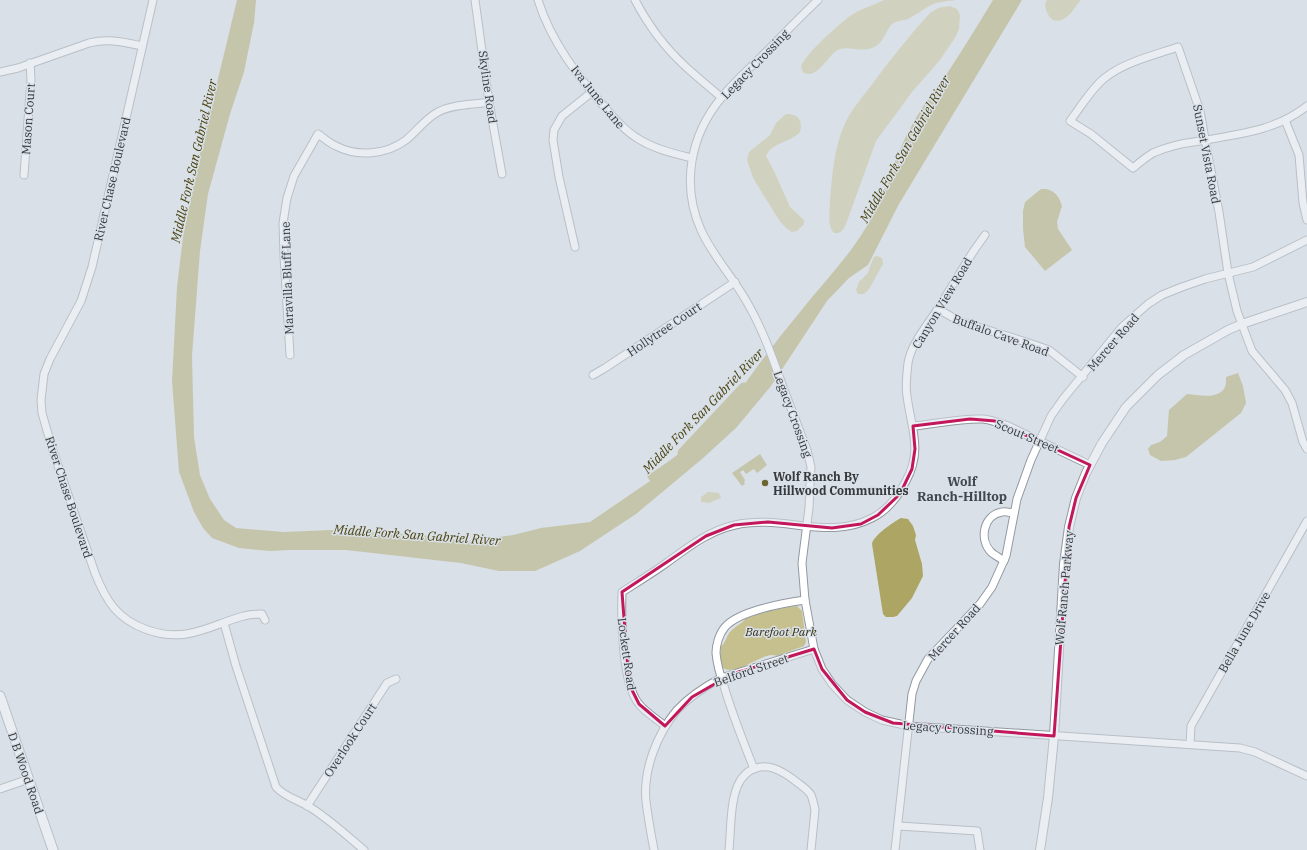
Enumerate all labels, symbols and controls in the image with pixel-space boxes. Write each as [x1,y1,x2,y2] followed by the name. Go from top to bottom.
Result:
[718,26,792,102] street label: Legacy Crossing
[475,50,501,124] street label: Skyline Road
[568,62,628,132] street label: Iva June Lane
[855,72,954,227] water label: Middle Fork San Gabriel River
[167,77,221,245] water label: Middle Fork San Gabriel River
[18,83,38,155] street label: Mason Court
[1190,103,1224,205] street label: Sunset Vista Road
[90,115,134,243] street label: River Chase Boulevard
[278,221,296,335] street label: Maravilla Bluff Lane
[909,255,975,351] street label: Canyon View Road
[624,299,704,359] street label: Hollytree Court
[1084,310,1142,374] street label: Mercer Road
[951,311,1051,359] street label: Buffalo Cave Road
[638,345,767,478] water label: Middle Fork San Gabriel River
[770,369,816,460] street label: Legacy Crossing
[993,416,1061,456] street label: Scout Street
[42,434,96,560] street label: River Chase Boulevard
[773,469,909,498] place label: Wolf Ranch By Hillwood Communities
[917,473,1007,505] district label: Wolf Ranch-Hilltop
[760,478,770,488] marker: Wolf Ranch By Hillwood Communities
[332,521,501,549] water label: Middle Fork San Gabriel River
[1052,529,1077,646] street label: Wolf Ranch Parkway
[1215,589,1273,675] street label: Bella June Drive
[925,600,983,664] street label: Mercer Road
[614,617,640,691] street label: Lockett Road
[744,624,817,639] park label: Barefoot Park
[712,650,790,690] street label: Belford Street
[320,700,380,780] street label: Overlook Court
[902,717,995,739] street label: Legacy Crossing
[5,730,47,816] street label: D B Wood Road

